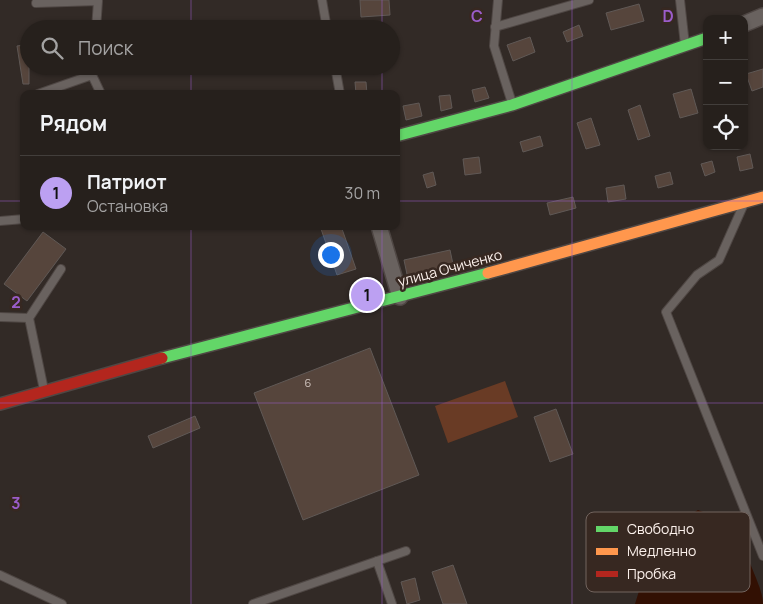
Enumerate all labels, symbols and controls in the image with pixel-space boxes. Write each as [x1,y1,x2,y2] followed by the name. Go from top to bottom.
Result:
[471,5,483,27] text: C
[662,5,674,27] text: D
[703,15,748,150] map controls
[703,15,748,60] button: +
[20,20,400,75] search box
[38,34,66,62] icon: search
[78,35,133,61] text: Поиск
[703,60,748,105] button: −
[703,105,748,150] button: locate
[40,109,107,137] text: Рядом
[87,169,167,195] text: Патриот
[52,182,60,204] text: 1
[345,182,380,204] text: 30 m
[87,195,168,217] text: Остановка
[318,242,344,268] your location
[396,244,504,291] street label: улица Очиченко
[351,276,383,314] pin: 1
[11,291,21,313] text: 2
[305,375,312,390] house number: 6
[11,492,21,514] text: 3
[586,512,750,592] legend
[627,519,694,538] text: Свободно
[627,541,696,560] text: Медленно
[627,564,676,583] text: Пробка

